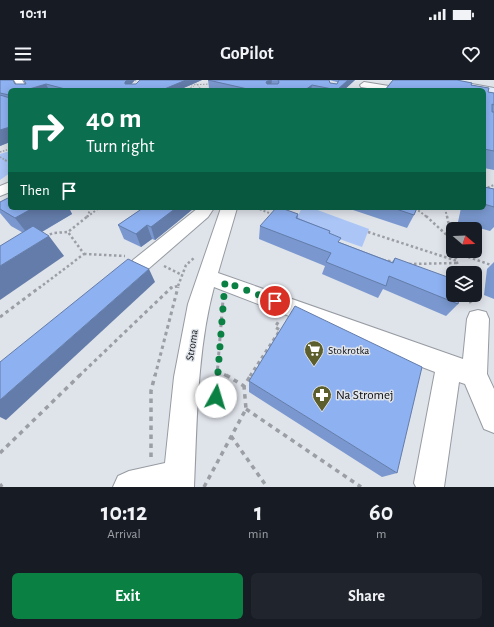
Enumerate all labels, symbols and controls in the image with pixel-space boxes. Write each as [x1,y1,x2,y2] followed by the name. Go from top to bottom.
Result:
[20,6,47,21] text: 10:11
[12,43,34,65] icon: menu
[460,43,482,65] icon: heart
[220,45,274,63] text: GoPilot
[20,104,72,156] icon: right
[86,105,142,133] text: 40 m
[86,138,155,156] text: Turn right
[58,180,80,202] icon: arrive
[20,183,50,198] text: Then
[446,222,482,258] north arrow
[446,222,482,302] map controls
[446,266,482,302] button: layers
[258,284,292,318] pin
[264,290,286,312] icon: arrive
[184,329,200,361] street label: Stroma
[303,339,325,367] supermarket icon: Stokrotka
[328,345,369,356] place label: Stokrotka
[195,376,237,418] position arrow
[311,384,333,412] pharmacy icon: Na Stromej
[336,389,393,402] place label: Na Stromej
[101,501,147,525] text: 10:12
[254,501,263,525] text: 1
[369,501,393,525] text: 60
[107,528,141,541] text: Arrival
[248,528,268,541] text: min
[376,528,386,541] text: m
[12,573,243,619] button: Exit
[251,573,482,619] button: Share

